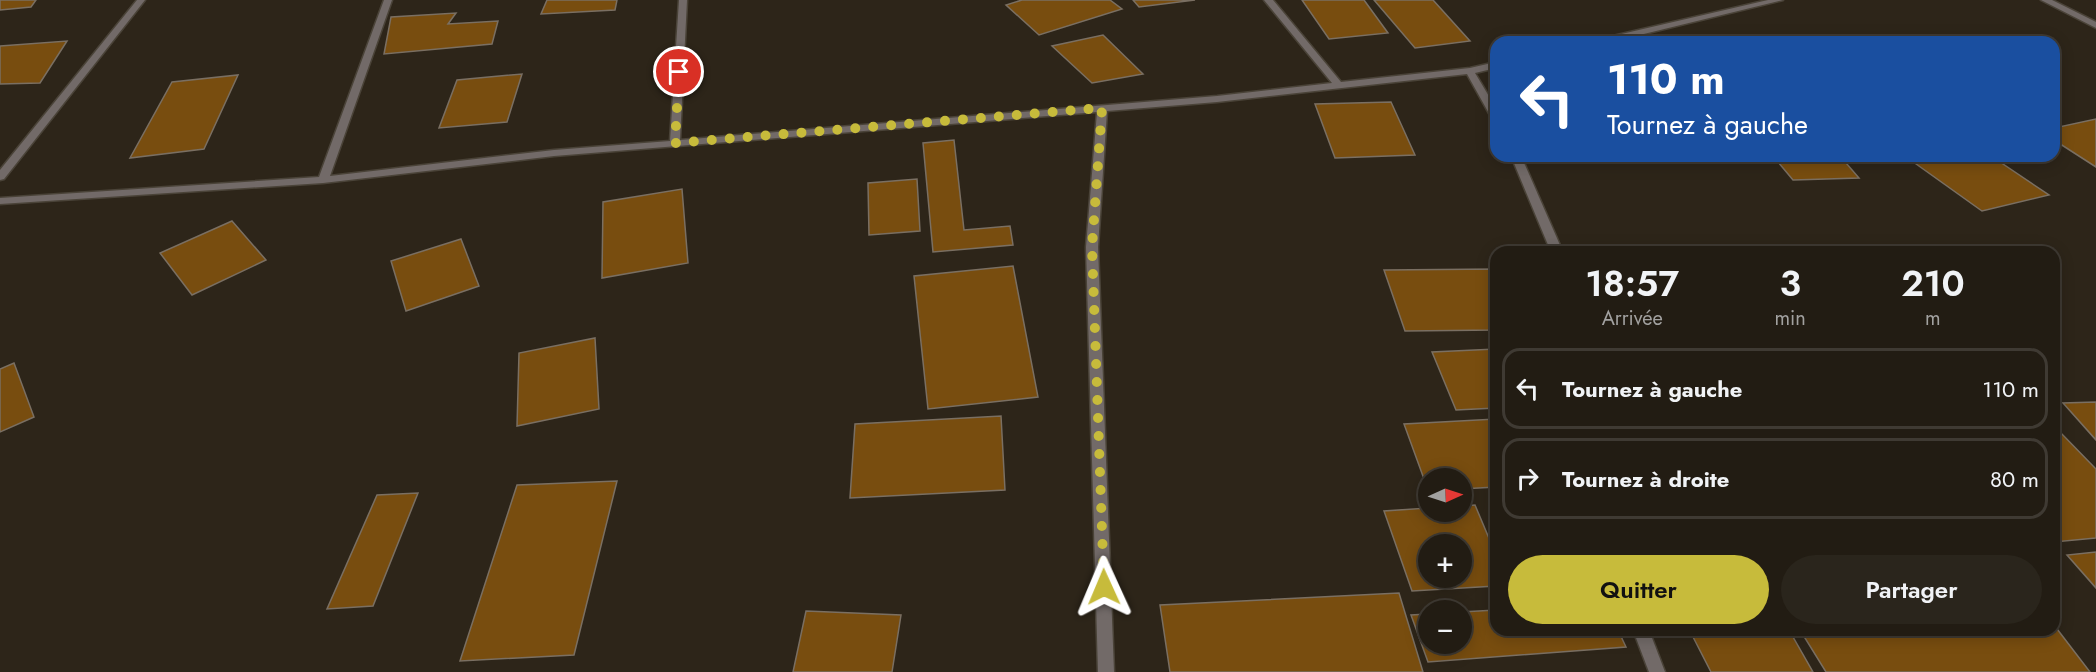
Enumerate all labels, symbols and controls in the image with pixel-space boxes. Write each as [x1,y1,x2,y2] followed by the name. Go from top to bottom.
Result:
[653,46,704,97] pin
[1607,49,1725,110] text: 110 m
[662,55,695,88] icon: arrive
[1508,60,1586,138] icon: left
[1607,105,1808,144] text: Tournez à gauche
[1585,257,1679,309] text: 18:57
[1779,257,1801,309] text: 3
[1901,257,1965,309] text: 210
[1602,304,1663,333] text: Arrivée
[1775,304,1806,333] text: min
[1925,304,1941,333] text: m
[1511,372,1544,405] icon: left
[1562,373,1742,405] text: Tournez à gauche
[1982,373,2039,405] text: 110 m
[1511,462,1544,495] icon: right
[1562,463,1729,495] text: Tournez à droite
[1990,463,2039,495] text: 80 m
[1418,468,1472,522] north arrow
[1418,468,1472,654] map controls
[1418,534,1472,588] button: +
[1072,555,1136,619] position arrow
[1508,555,1769,624] button: Quitter
[1781,555,2042,624] button: Partager
[1418,600,1472,654] button: −

